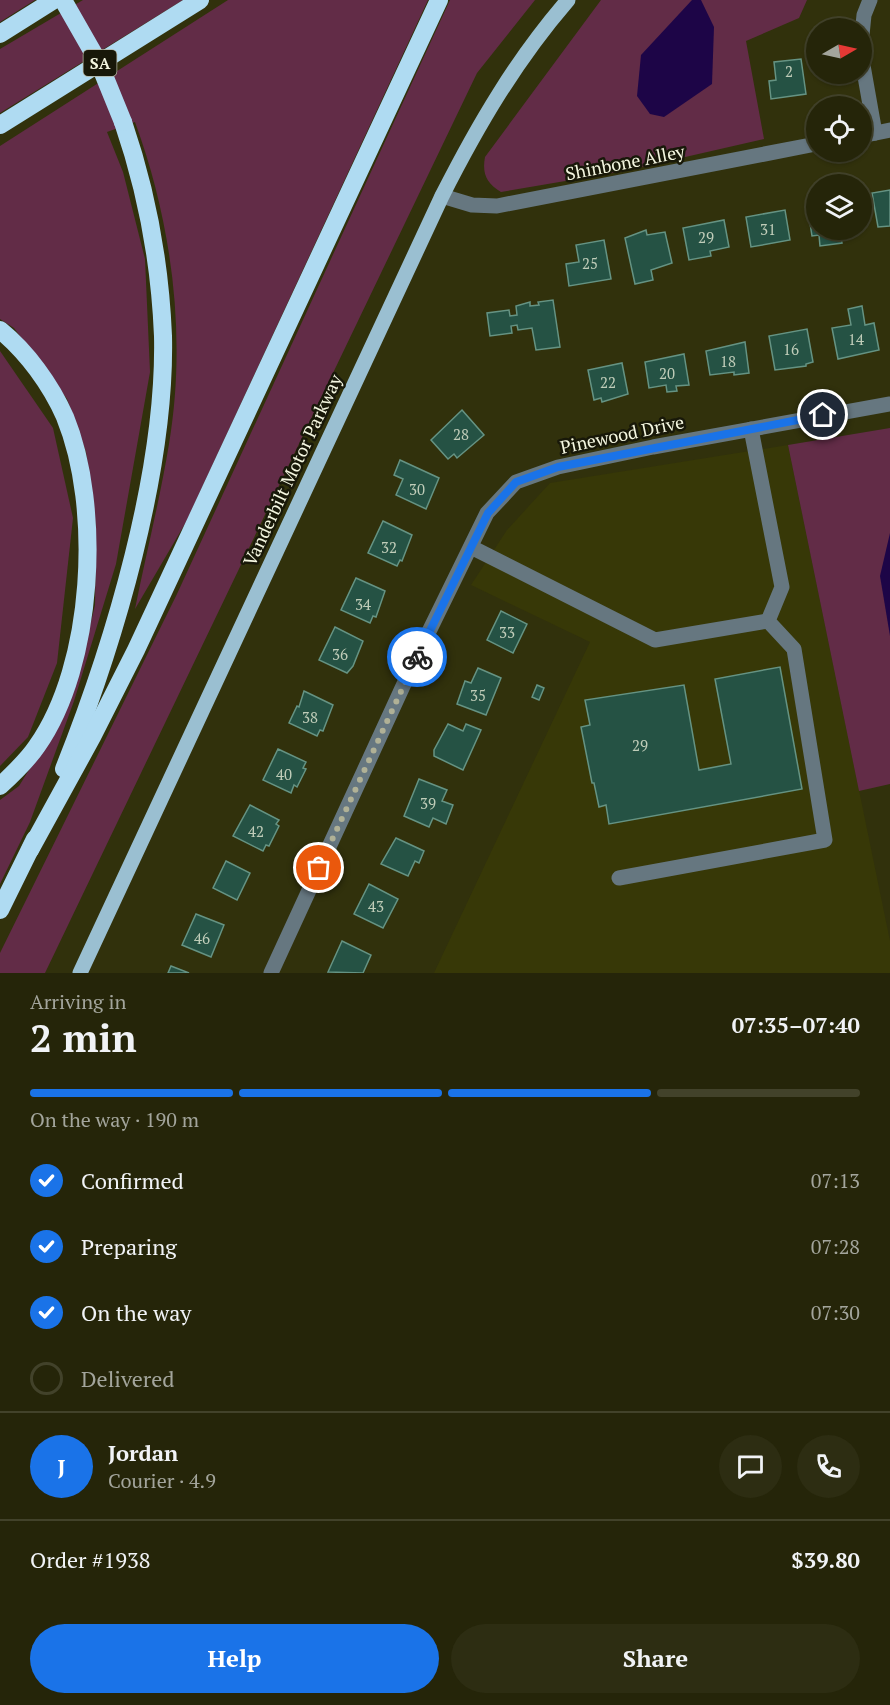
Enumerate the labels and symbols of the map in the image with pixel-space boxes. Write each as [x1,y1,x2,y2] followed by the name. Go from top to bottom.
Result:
[806,18,872,84] north arrow
[84,50,116,76] road number: SA
[785,61,793,81] house number: 2
[563,139,687,185] street label: Shinbone Alley
[760,219,776,239] house number: 31
[698,227,714,247] house number: 29
[582,253,598,273] house number: 25
[848,329,864,349] house number: 14
[783,339,799,359] house number: 16
[720,351,736,371] house number: 18
[659,363,675,383] house number: 20
[237,369,347,570] street label: Vanderbilt Motor Parkway
[600,372,616,392] house number: 22
[797,389,848,440] pin
[558,409,686,459] street label: Pinewood Drive
[453,424,469,444] house number: 28
[409,479,425,499] house number: 30
[381,537,397,557] house number: 32
[355,594,371,614] house number: 34
[499,622,515,642] house number: 33
[387,627,447,687] courier
[332,644,348,664] house number: 36
[470,685,486,705] house number: 35
[302,707,318,727] house number: 38
[632,735,648,755] house number: 29
[276,764,292,784] house number: 40
[420,793,436,813] house number: 39
[248,821,264,841] house number: 42
[293,842,344,893] pin
[368,896,384,916] house number: 43
[194,928,210,948] house number: 46

